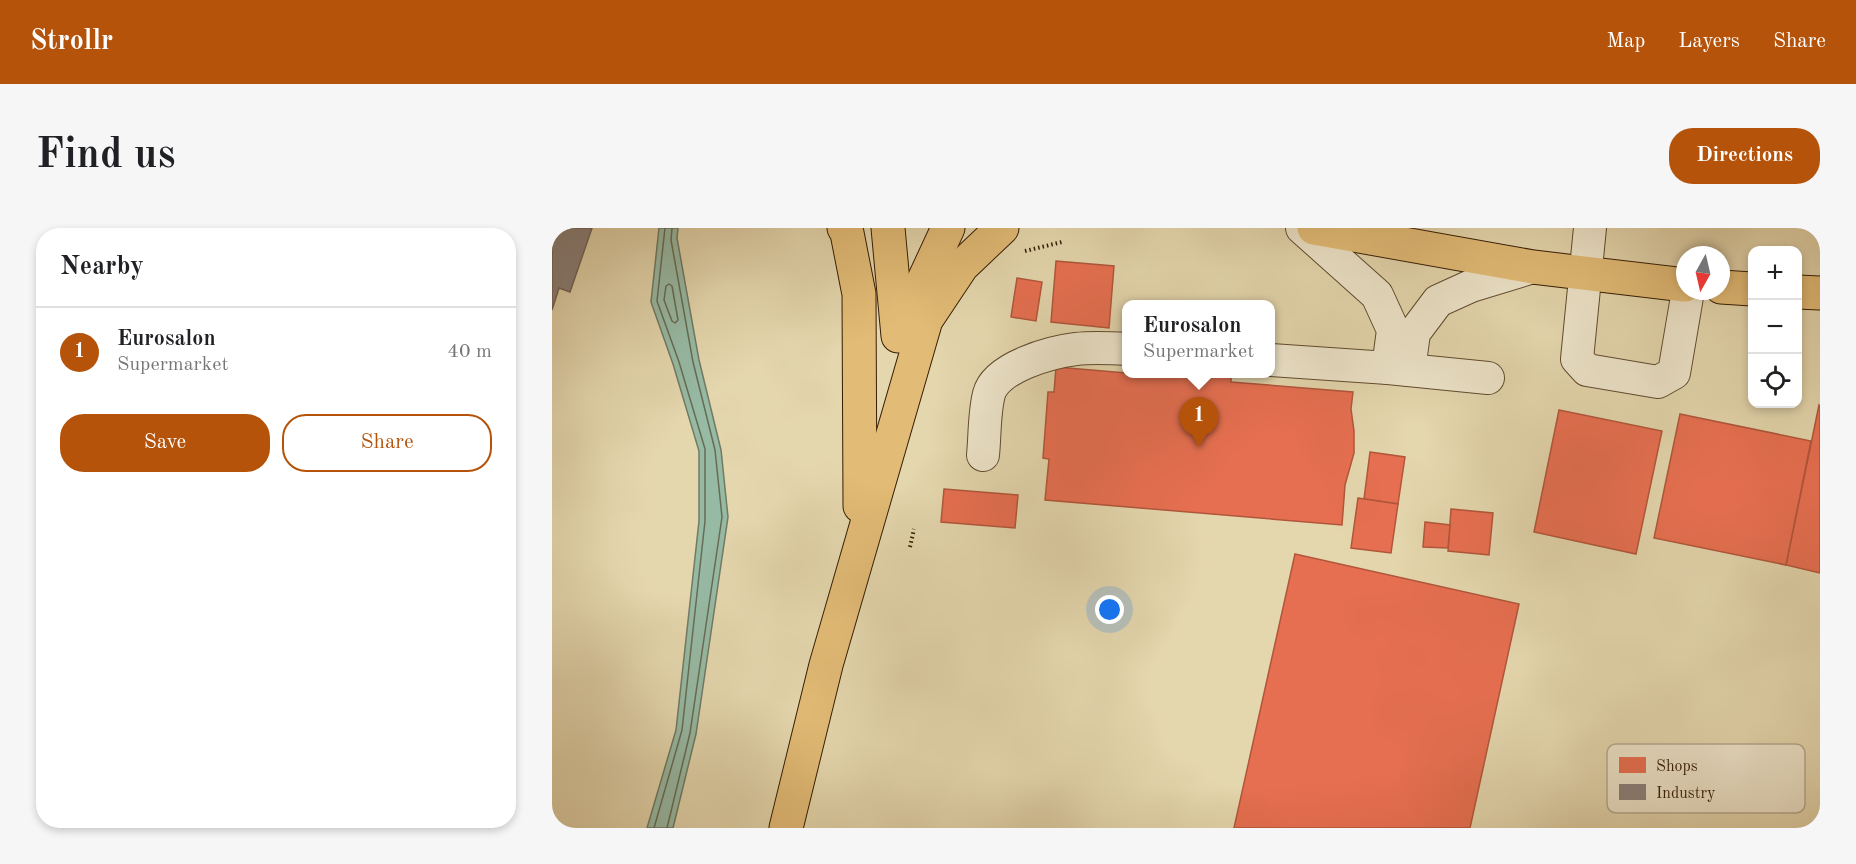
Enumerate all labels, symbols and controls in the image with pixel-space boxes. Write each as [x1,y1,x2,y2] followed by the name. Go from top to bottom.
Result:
[30,28,113,56] text: Strollr
[1606,31,1645,52] text: Map
[1678,31,1740,52] text: Layers
[1773,31,1826,52] text: Share
[1669,128,1820,184] button: Directions
[36,135,175,177] text: Find us
[1676,246,1730,300] north arrow
[1748,246,1802,408] map controls
[1748,246,1802,300] button: +
[60,254,144,280] text: Nearby
[1122,300,1275,378] popup
[1748,300,1802,354] button: −
[1143,315,1241,337] text: Eurosalon
[117,328,216,350] text: Eurosalon
[74,342,85,362] text: 1
[447,342,492,362] text: 40 m
[1143,342,1254,362] text: Supermarket
[1748,354,1802,408] button: locate
[117,355,228,375] text: Supermarket
[1180,398,1218,447] pin: 1
[60,414,270,472] button: Save
[282,414,492,472] button: Share
[1095,595,1124,624] your location
[1607,744,1805,813] legend
[1656,759,1698,775] text: Shops
[1656,786,1716,802] text: Industry

